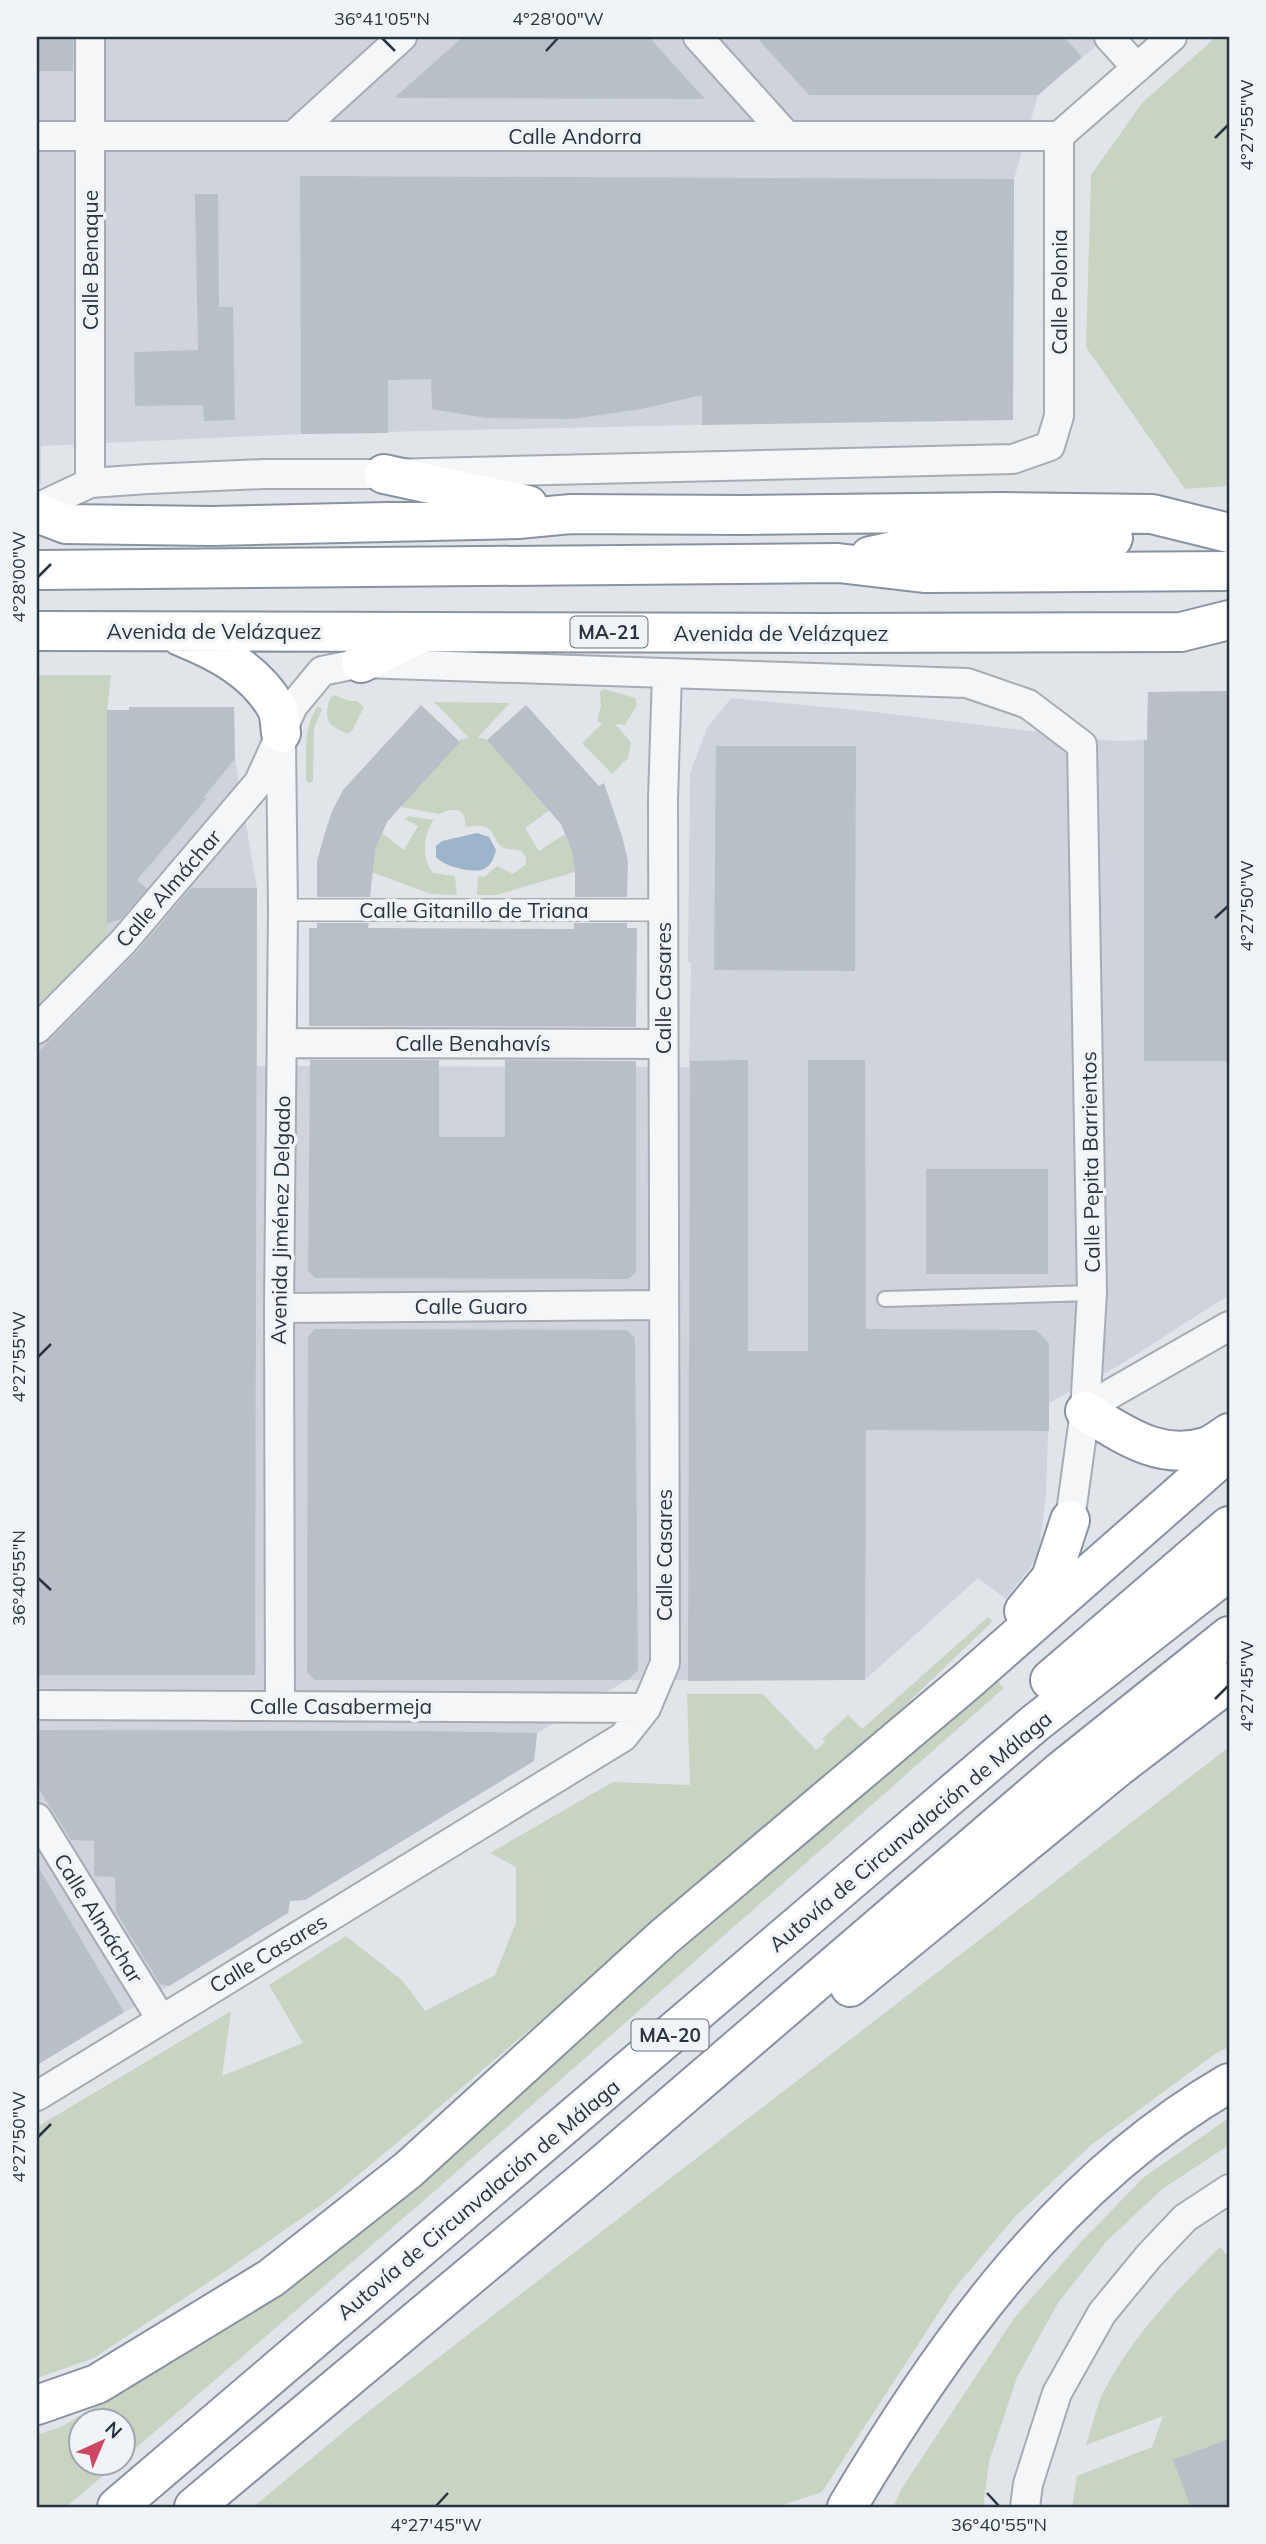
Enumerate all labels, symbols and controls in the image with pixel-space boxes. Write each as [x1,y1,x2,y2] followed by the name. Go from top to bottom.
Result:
[334,7,430,30] text: 36°41'05"N
[512,7,604,30] text: 4°28'00"W
[1235,79,1258,171] text: 4°27'55"W
[508,123,642,149] street label: Calle Andorra
[77,190,103,330] street label: Calle Benaque
[1046,229,1072,355] street label: Calle Polonia
[7,531,30,623] text: 4°28'00"W
[570,617,648,648] road number: MA-21
[107,618,321,644] street label: Avenida de Velázquez
[674,620,888,646] street label: Avenida de Velázquez
[110,823,227,952] street label: Calle Almáchar
[1235,860,1258,952] text: 4°27'50"W
[359,897,589,923] street label: Calle Gitanillo de Triana
[650,922,676,1054] street label: Calle Casares
[395,1030,551,1056] street label: Calle Benahavís
[1075,1051,1105,1273] street label: Calle Pepita Barrientos
[265,1095,295,1345] street label: Avenida Jiménez Delgado
[414,1293,528,1319] street label: Calle Guaro
[7,1311,30,1403] text: 4°27'55"W
[651,1489,677,1621] street label: Calle Casares
[7,1530,30,1626] text: 36°40'55"N
[1235,1640,1258,1732] text: 4°27'45"W
[250,1693,432,1719] street label: Calle Casabermeja
[763,1705,1057,1957] street label: Autovía de Circunvalación de Málaga
[49,1848,149,1988] street label: Calle Almáchar
[205,1908,331,1998] street label: Calle Casares
[632,2020,708,2050] road number: MA-20
[331,2073,625,2325] street label: Autovía de Circunvalación de Málaga
[7,2091,30,2183] text: 4°27'50"W
[66,2408,136,2478] north arrow
[100,2416,127,2443] text: N
[390,2513,482,2536] text: 4°27'45"W
[951,2513,1047,2536] text: 36°40'55"N

